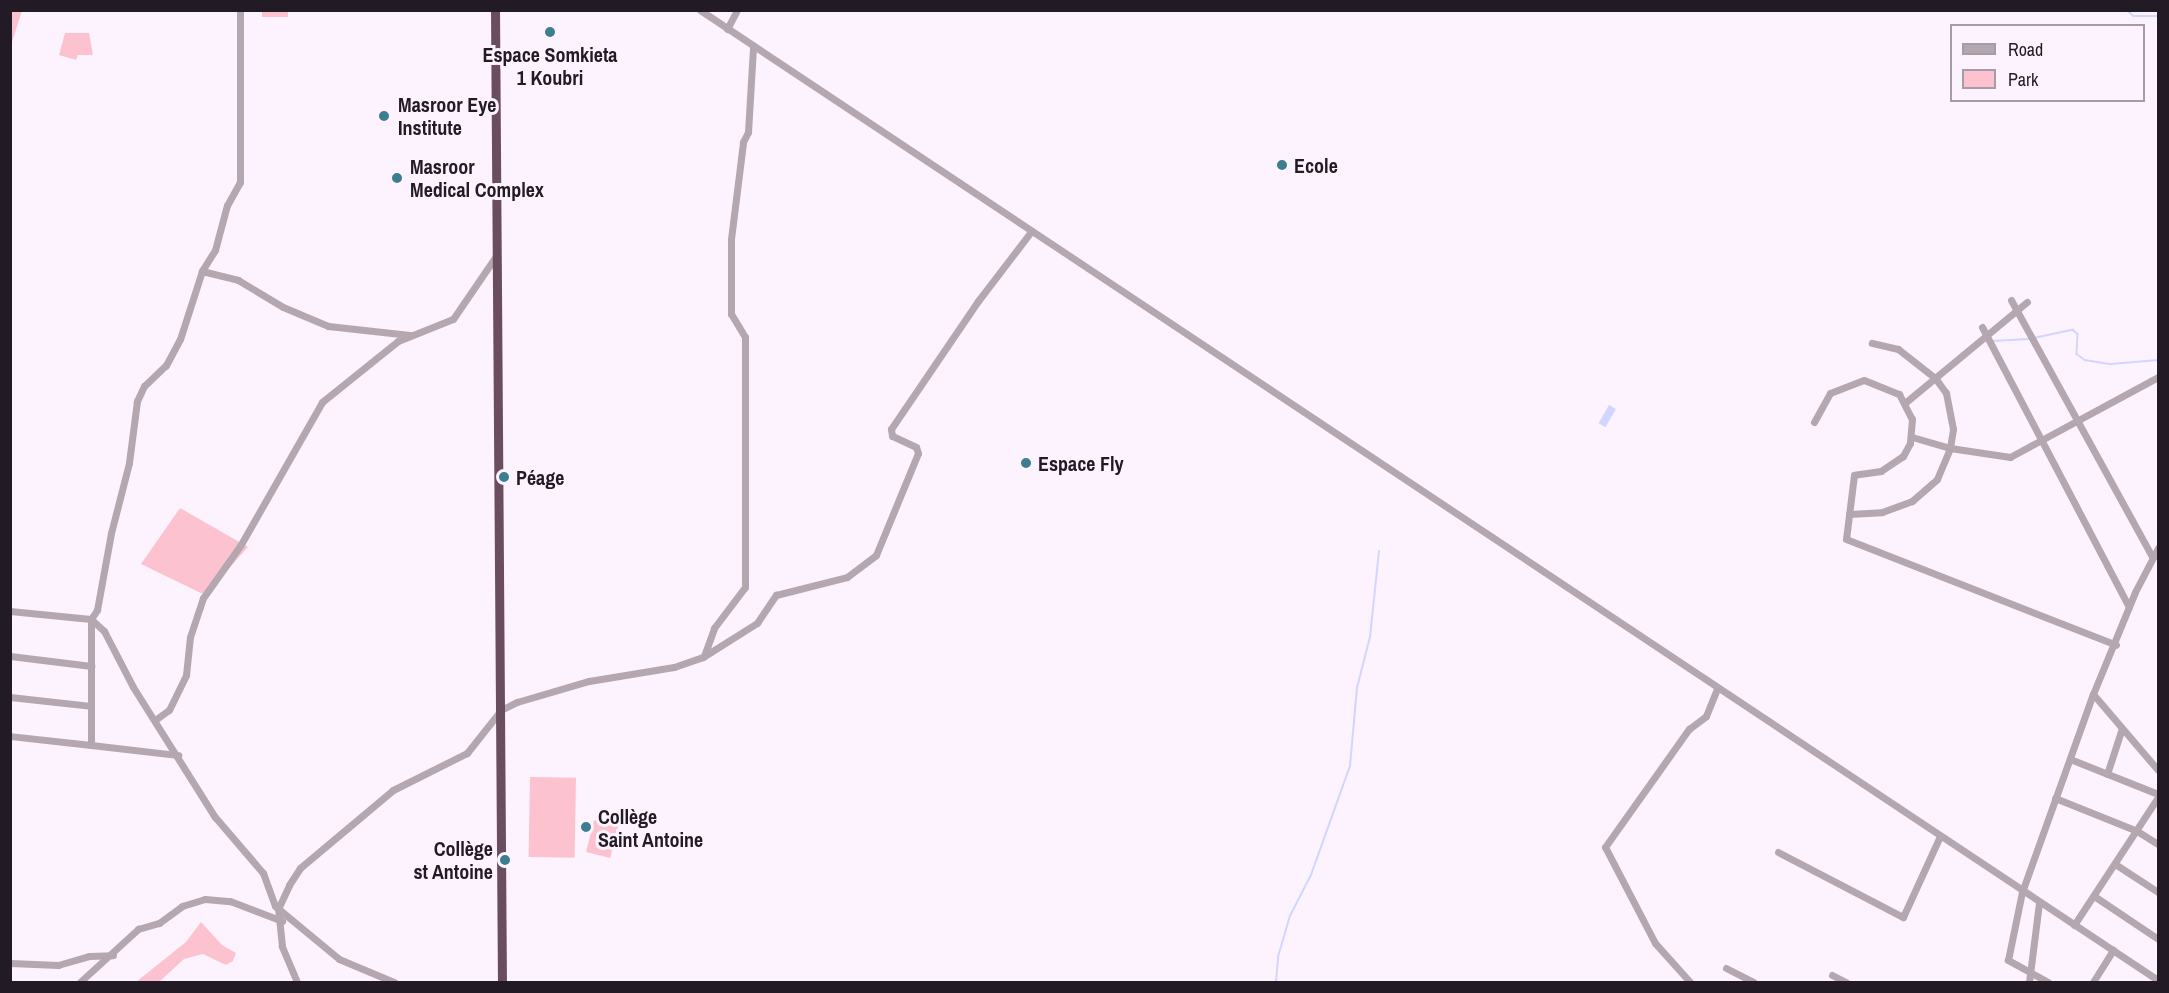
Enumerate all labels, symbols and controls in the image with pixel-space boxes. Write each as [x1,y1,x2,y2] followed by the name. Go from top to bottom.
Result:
[1950,24,2145,102] legend
[543,25,557,39] marker: Espace Somkieta 1 Koubri
[2008,37,2043,62] text: Road
[483,42,617,89] place label: Espace Somkieta 1 Koubri
[2008,67,2038,92] text: Park
[398,92,496,139] place label: Masroor Eye Institute
[375,107,393,125] marker: Masroor Eye Institute
[1294,153,1338,177] place label: Ecole
[410,154,544,201] place label: Masroor Medical Complex
[1275,158,1289,172] marker: Ecole
[388,169,406,187] marker: Masroor Medical Complex
[1038,451,1124,475] place label: Espace Fly
[1019,456,1033,470] marker: Espace Fly
[516,465,564,489] place label: Péage
[497,470,511,484] marker: Péage
[598,804,704,851] place label: Collège Saint Antoine
[579,820,593,834] marker: Collège Saint Antoine
[413,837,493,884] place label: Collège st Antoine
[498,853,512,867] marker: Collège st Antoine

